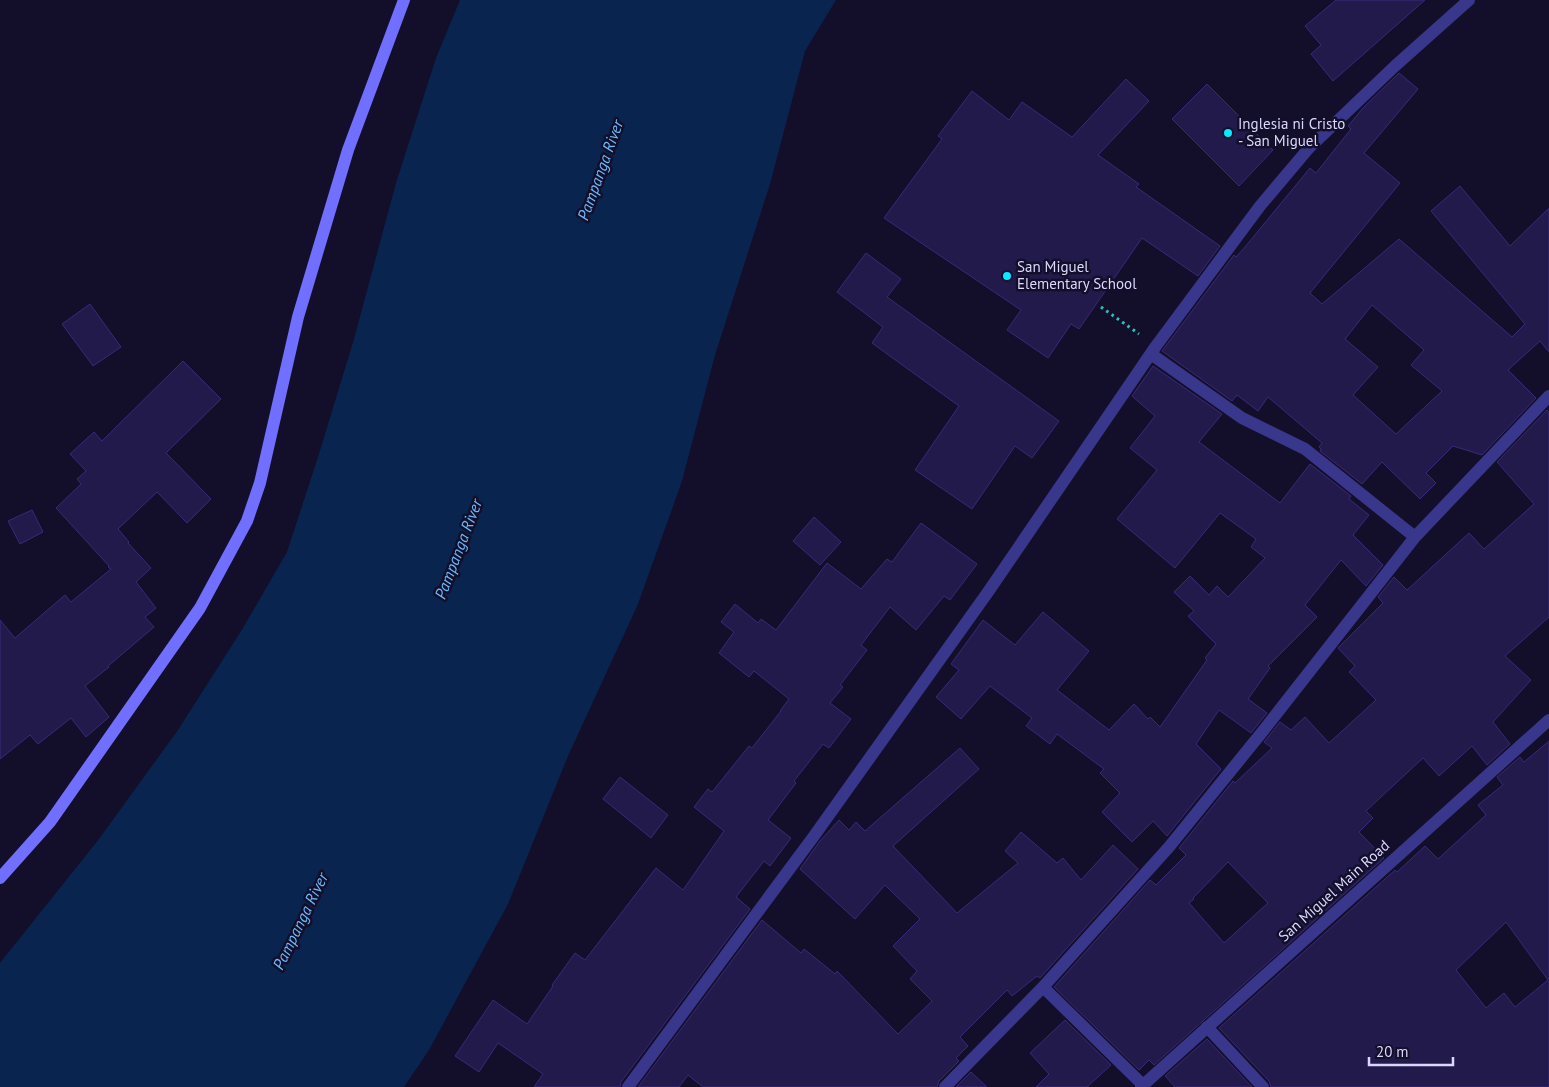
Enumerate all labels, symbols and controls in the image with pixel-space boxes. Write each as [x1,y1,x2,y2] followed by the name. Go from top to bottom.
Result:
[1238,114,1345,150] place label: Inglesia ni Cristo - San Miguel
[573,115,628,223] water label: Pampanga River
[1222,127,1234,139] marker: Inglesia ni Cristo - San Miguel
[1017,257,1137,293] place label: San Miguel Elementary School
[1001,270,1013,282] marker: San Miguel Elementary School
[430,495,487,602] water label: Pampanga River
[1274,836,1393,946] street label: San Miguel Main Road
[268,868,333,973] water label: Pampanga River
[1369,1034,1453,1066] scale bar
[1376,1042,1409,1061] text: 20 m

